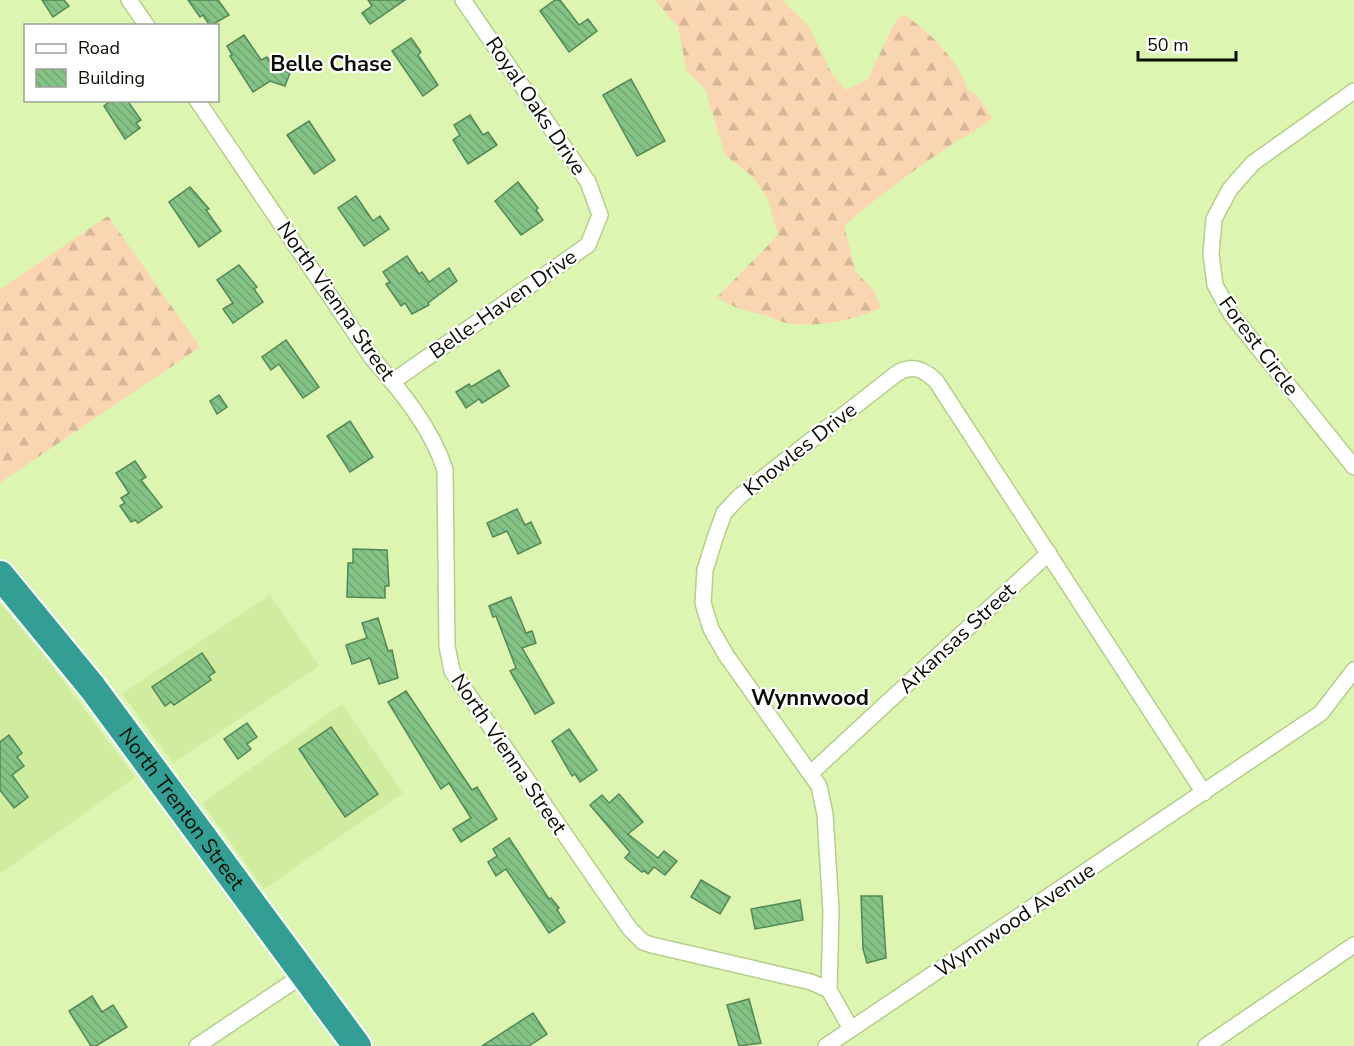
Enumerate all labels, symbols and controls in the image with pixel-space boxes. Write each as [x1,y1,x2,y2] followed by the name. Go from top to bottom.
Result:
[24,24,219,102] legend
[1138,24,1236,62] scale bar
[479,31,593,181] street label: Royal Oaks Drive
[1147,33,1189,57] text: 50 m
[78,36,120,60] text: Road
[270,49,392,79] district label: Belle Chase
[78,66,145,90] text: Building
[271,216,402,387] street label: North Vienna Street
[424,243,582,365] street label: Belle-Haven Drive
[1212,291,1306,401] street label: Forest Circle
[737,396,863,502] street label: Knowles Drive
[892,576,1022,699] street label: Arkansas Street
[445,668,574,840] street label: North Vienna Street
[751,683,869,713] district label: Wynnwood
[112,722,251,896] street label: North Trenton Street
[930,856,1100,984] street label: Wynnwood Avenue

